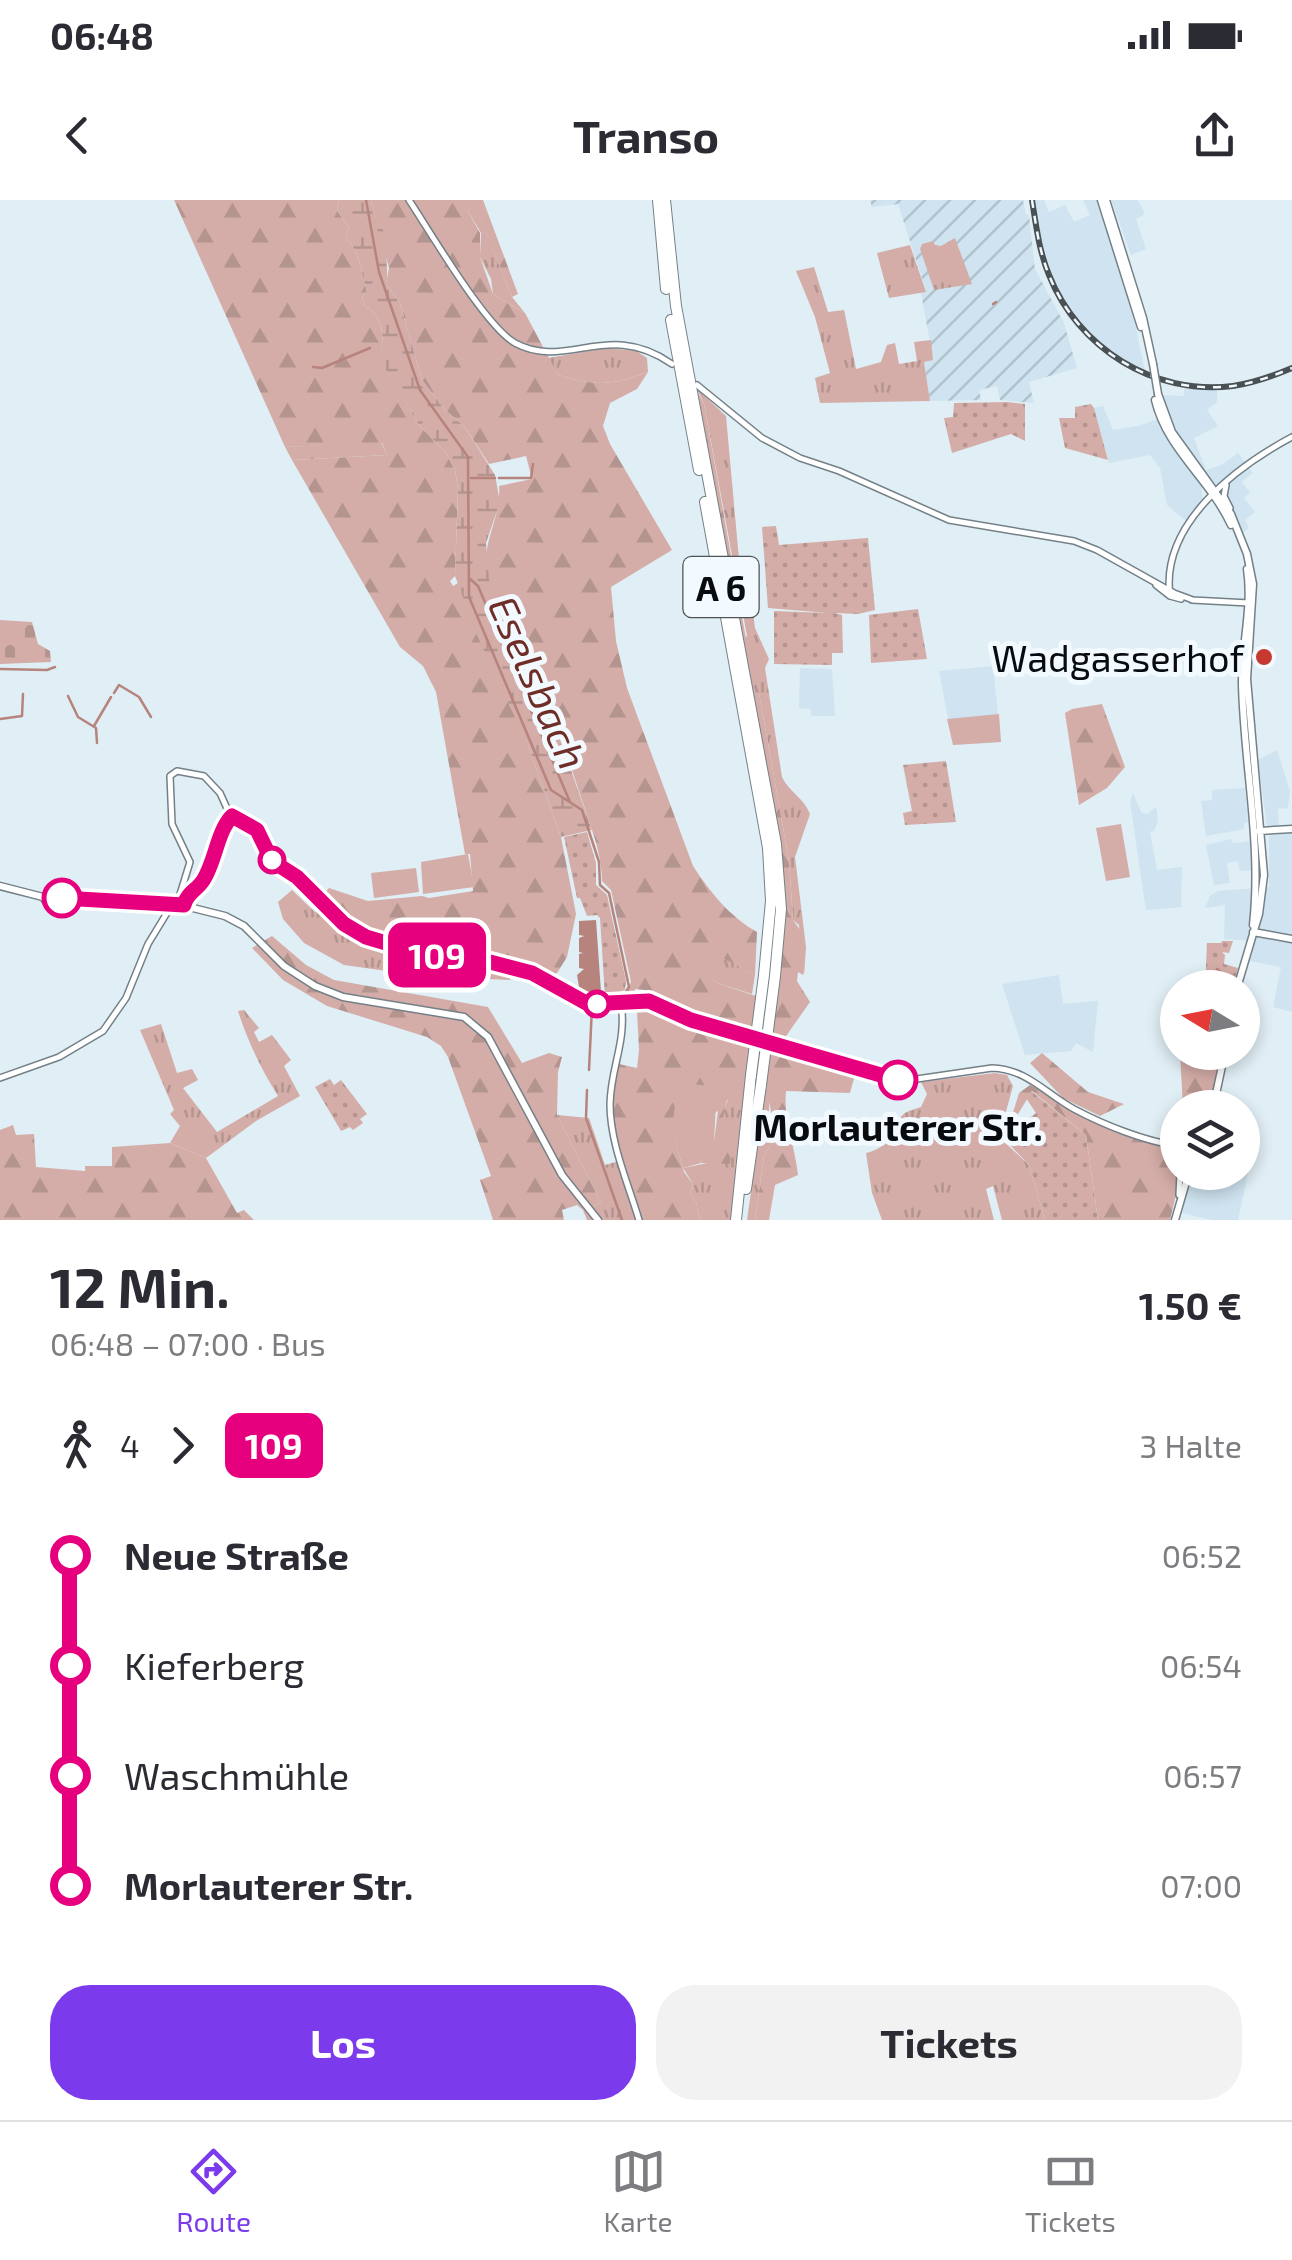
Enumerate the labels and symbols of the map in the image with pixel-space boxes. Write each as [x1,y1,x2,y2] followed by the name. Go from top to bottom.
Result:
[684,557,758,617] road number: A 6
[480,588,598,776] water label: Eselsbach
[992,634,1246,680] place label: Wadgasserhof
[1253,646,1275,668] marker: Wadgasserhof
[259,847,285,873] unlabelled marker
[43,879,81,917] unlabelled marker
[380,922,494,988] line badge: 109
[1160,970,1260,1070] north arrow
[584,991,610,1017] unlabelled marker
[879,1061,917,1099] marker: Morlauterer Str.
[753,1103,1043,1149] place label: Morlauterer Str.

